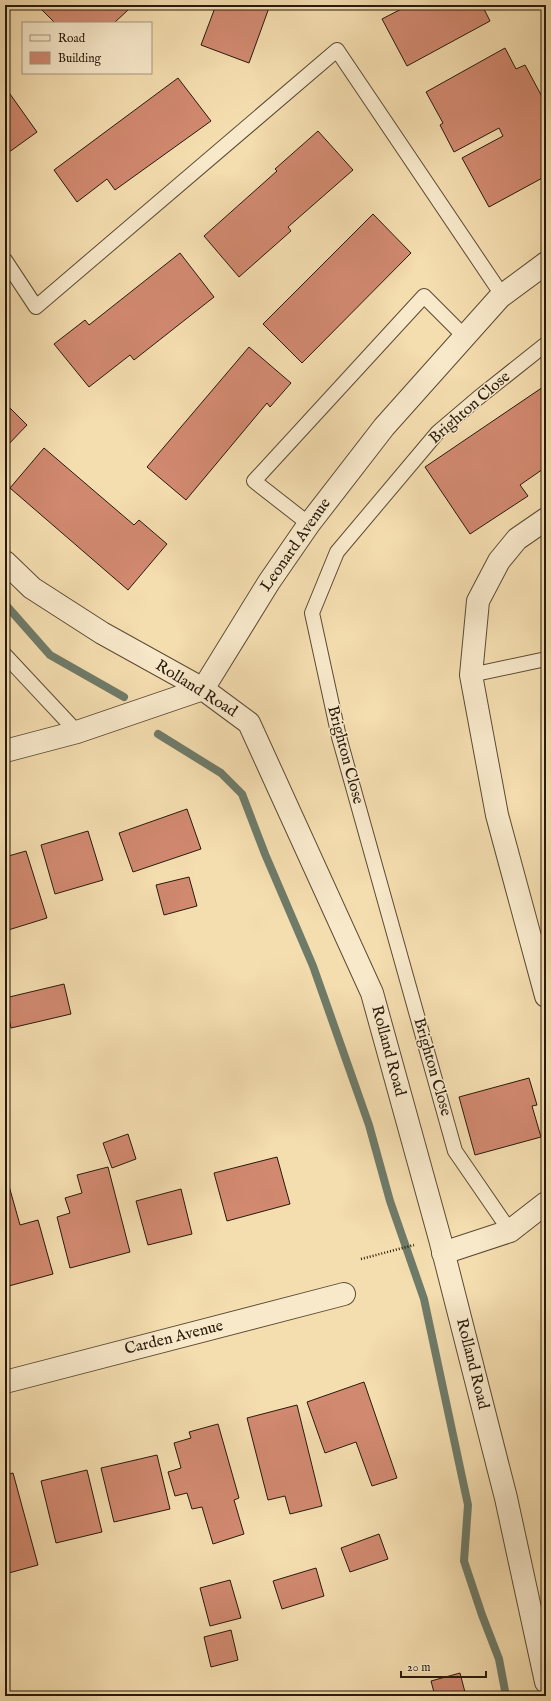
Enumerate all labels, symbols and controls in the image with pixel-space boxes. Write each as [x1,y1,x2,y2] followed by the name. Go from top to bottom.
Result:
[22,22,152,74] legend
[58,31,86,46] text: Road
[58,51,102,66] text: Building
[425,367,515,449] street label: Brighton Close
[256,494,336,596] street label: Leonard Avenue
[151,656,241,722] street label: Rolland Road
[322,704,368,806] street label: Brighton Close
[366,1003,410,1099] street label: Rolland Road
[408,1016,456,1118] street label: Brighton Close
[123,1316,225,1360] street label: Carden Avenue
[451,1316,493,1412] street label: Rolland Road
[401,1653,486,1679] scale bar
[407,1660,430,1675] text: 20 m

